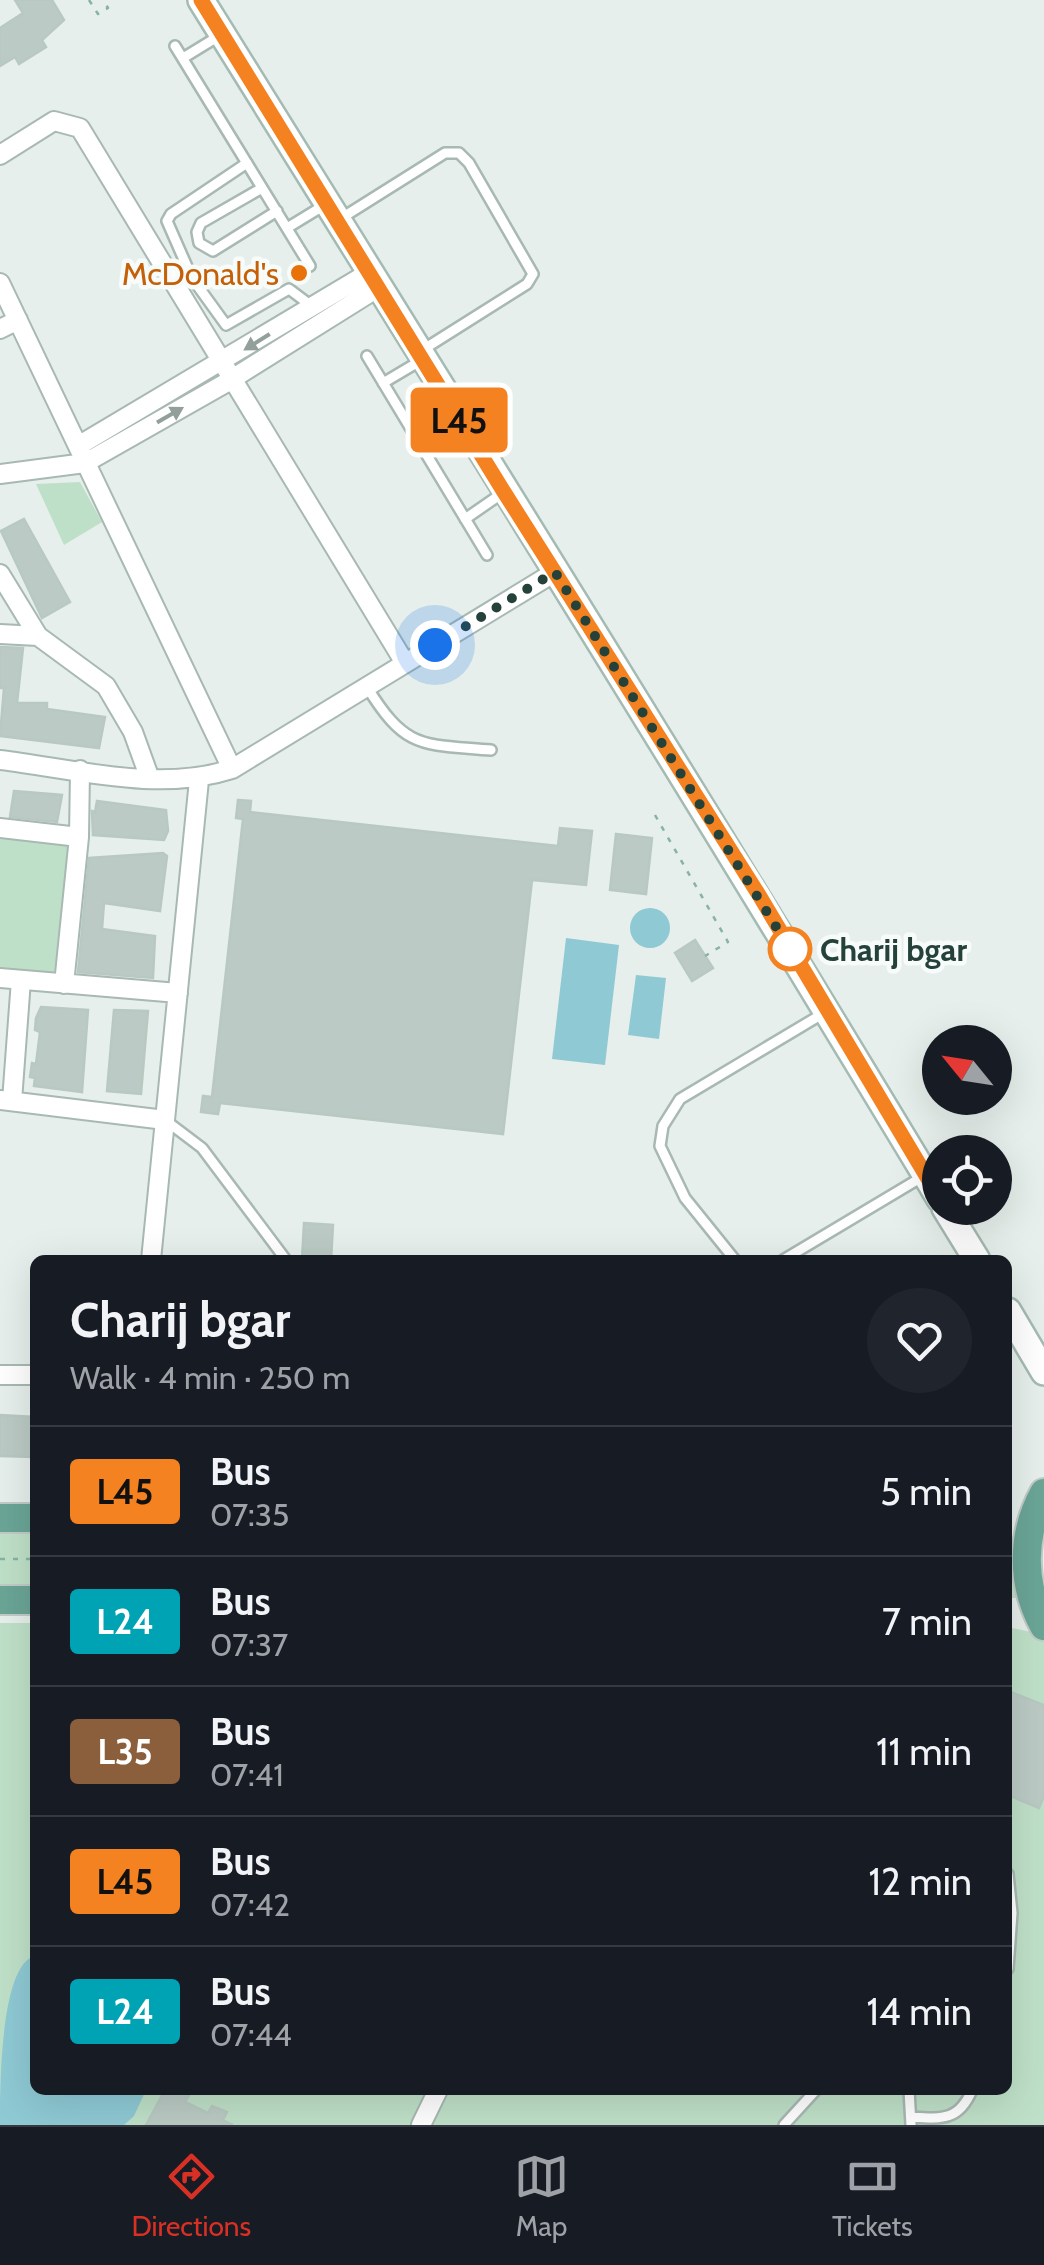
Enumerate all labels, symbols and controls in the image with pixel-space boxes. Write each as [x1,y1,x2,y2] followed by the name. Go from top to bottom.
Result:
[122,254,279,293] place label: McDonald's
[288,262,310,284] marker: McDonald's
[243,332,271,350] one-way arrow
[402,388,516,452] line badge: L45
[431,399,487,442] text: L45
[155,407,184,424] one-way arrow
[410,620,460,670] your location
[769,928,811,970] marker: Charij bgar
[820,930,967,969] place label: Charij bgar
[922,1025,1012,1115] north arrow
[922,1025,1012,1225] map controls
[922,1135,1012,1225] button: locate
[867,1288,972,1393] button: heart
[70,1291,290,1349] text: Charij bgar
[70,1358,350,1397] text: Walk · 4 min · 250 m
[210,1448,271,1495] text: Bus
[880,1468,972,1515] text: 5 min
[97,1470,153,1513] text: L45
[210,1495,289,1534] text: 07:35
[210,1578,271,1625] text: Bus
[882,1598,972,1645] text: 7 min
[96,1600,154,1643] text: L24
[210,1625,288,1664] text: 07:37
[210,1708,271,1755] text: Bus
[876,1728,972,1775] text: 11 min
[97,1730,153,1773] text: L35
[210,1755,284,1794] text: 07:41
[210,1838,271,1885] text: Bus
[869,1858,972,1905] text: 12 min
[97,1860,153,1903] text: L45
[210,1885,290,1924] text: 07:42
[210,1968,271,2015] text: Bus
[866,1988,972,2035] text: 14 min
[96,1990,154,2033] text: L24
[210,2015,292,2054] text: 07:44
[131,2149,251,2243] tab: Directions
[514,2149,569,2243] tab: Map
[832,2149,913,2243] tab: Tickets

